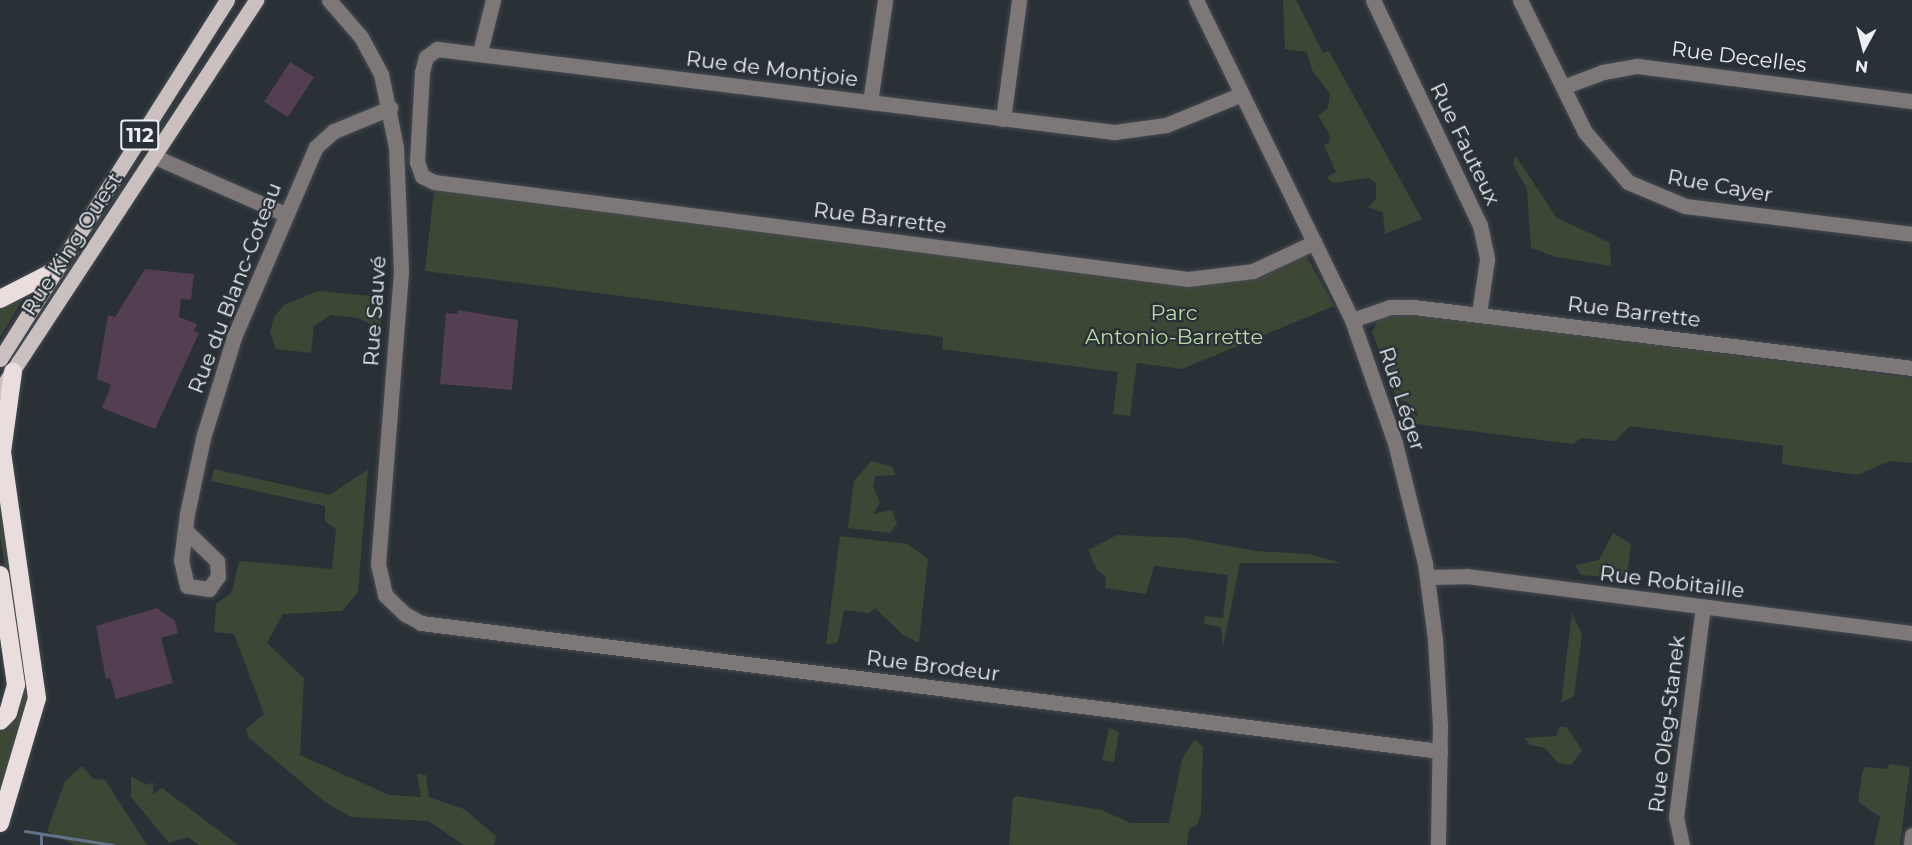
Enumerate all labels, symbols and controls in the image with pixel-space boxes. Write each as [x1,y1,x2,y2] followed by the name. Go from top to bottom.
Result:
[1834,18,1894,78] north arrow
[1670,36,1808,78] street label: Rue Decelles
[685,46,859,92] street label: Rue de Montjoie
[1854,56,1869,77] text: N
[1425,79,1505,209] street label: Rue Fauteux
[119,118,161,152] road number: 112
[1665,164,1775,208] street label: Rue Cayer
[16,168,128,320] street label: Rue King Ouest
[183,179,287,397] street label: Rue du Blanc-Coteau
[812,197,948,239] street label: Rue Barrette
[359,255,391,367] street label: Rue Sauvé
[1566,291,1702,333] street label: Rue Barrette
[1085,300,1263,350] park label: Parc Antonio-Barrette
[1373,344,1431,454] street label: Rue Léger
[1598,561,1746,603] street label: Rue Robitaille
[1644,634,1690,814] street label: Rue Oleg-Stanek
[865,645,1001,687] street label: Rue Brodeur

